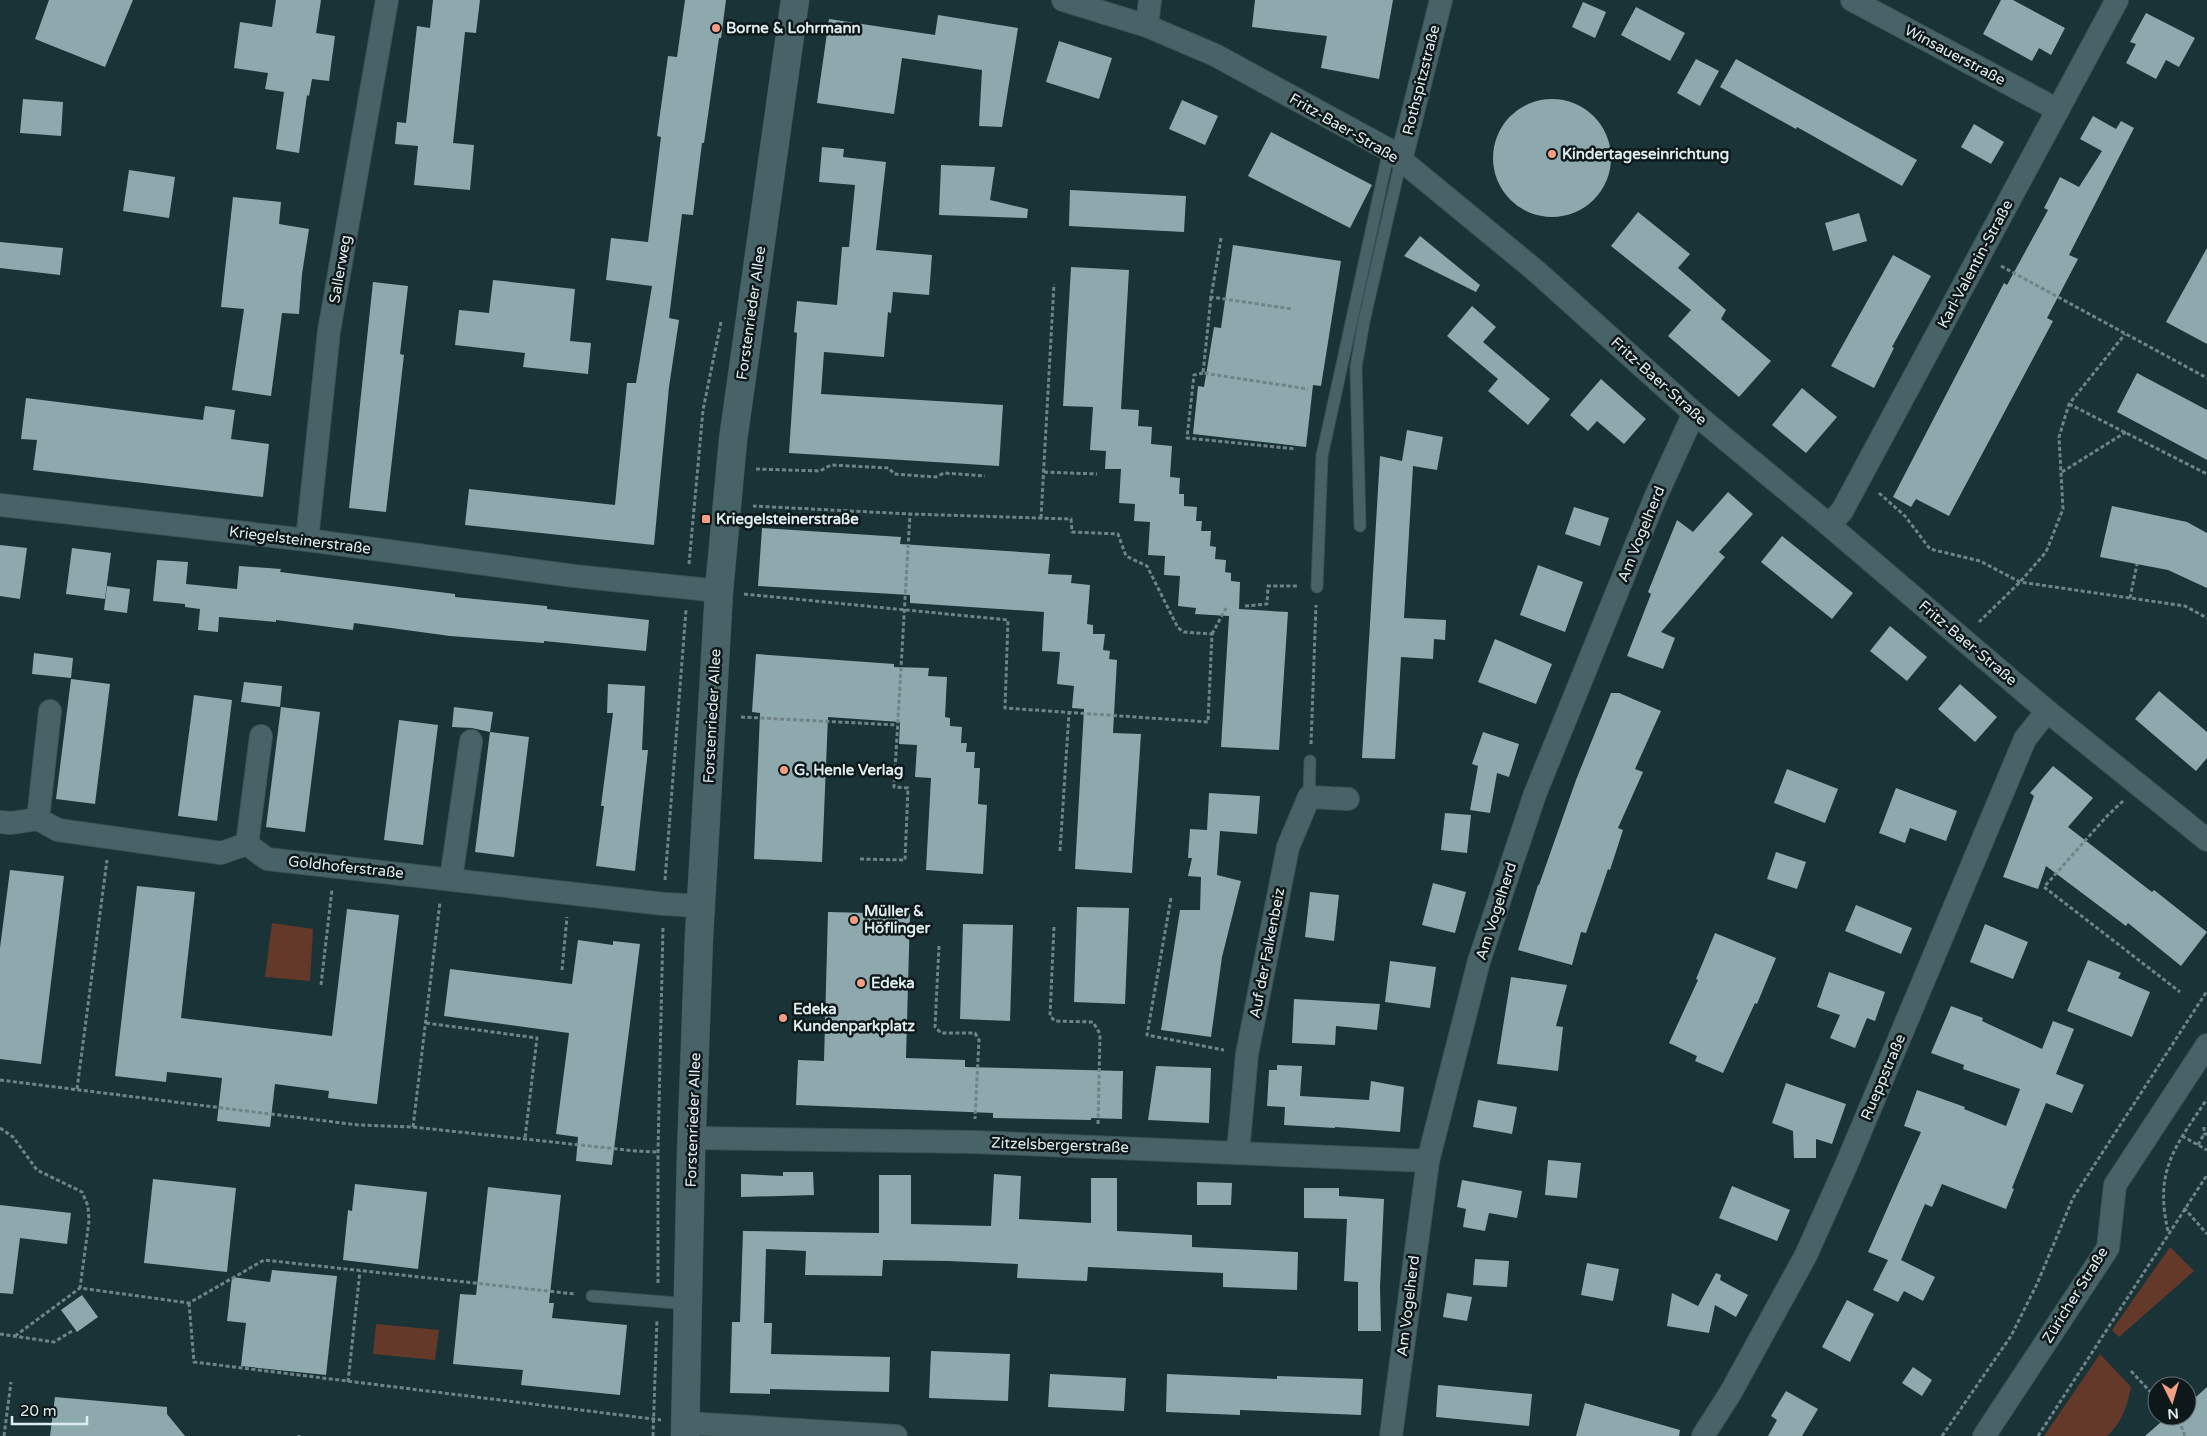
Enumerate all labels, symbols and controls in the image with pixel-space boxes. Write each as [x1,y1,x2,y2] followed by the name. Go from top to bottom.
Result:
[726,19,861,37] place label: Borne & Lohrmann
[1902,21,2008,89] street label: Winsauerstraße
[710,22,722,34] marker: Borne & Lohrmann
[1399,23,1443,137] street label: Rothspitzstraße
[1286,89,1402,167] street label: Fritz-Baer-Straße
[1562,145,1729,164] place label: Kindertageseinrichtung
[1546,148,1558,160] marker: Kindertageseinrichtung
[1934,197,2016,331] street label: Karl-Valentin-Straße
[325,233,355,305] street label: Sallerweg
[733,245,769,381] street label: Forstenrieder Allee
[1607,333,1711,429] street label: Fritz-Baer-Straße
[1614,483,1668,585] street label: Am Vogelherd
[716,510,859,529] place label: Kriegelsteinerstraße
[700,513,712,525] marker: Kriegelsteinerstraße
[228,522,372,558] street label: Kriegelsteinerstraße
[1915,597,2021,689] street label: Fritz-Baer-Straße
[699,648,725,784] street label: Forstenrieder Allee
[794,761,903,780] place label: G. Henle Verlag
[778,764,790,776] marker: G. Henle Verlag
[287,852,405,882] street label: Goldhoferstraße
[1472,860,1520,962] street label: Am Vogelherd
[1246,886,1288,1020] street label: Auf der Falkenbeiz
[864,902,931,938] place label: Müller & Höflinger
[848,914,860,926] marker: Müller & Höflinger
[871,974,915,992] place label: Edeka
[855,977,867,989] marker: Edeka
[793,1000,915,1036] place label: Edeka Kundenparkplatz
[777,1012,789,1024] marker: Edeka Kundenparkplatz
[1857,1031,1909,1123] street label: Rueppstraße
[682,1052,704,1188] street label: Forstenrieder Allee
[991,1134,1129,1156] street label: Zitzelsbergerstraße
[2038,1244,2112,1346] street label: Züricher Straße
[1393,1254,1423,1358] street label: Am Vogelherd
[2147,1376,2197,1426] north arrow
[12,1394,88,1426] scale bar
[20,1402,57,1420] text: 20 m
[2167,1404,2179,1422] text: N

